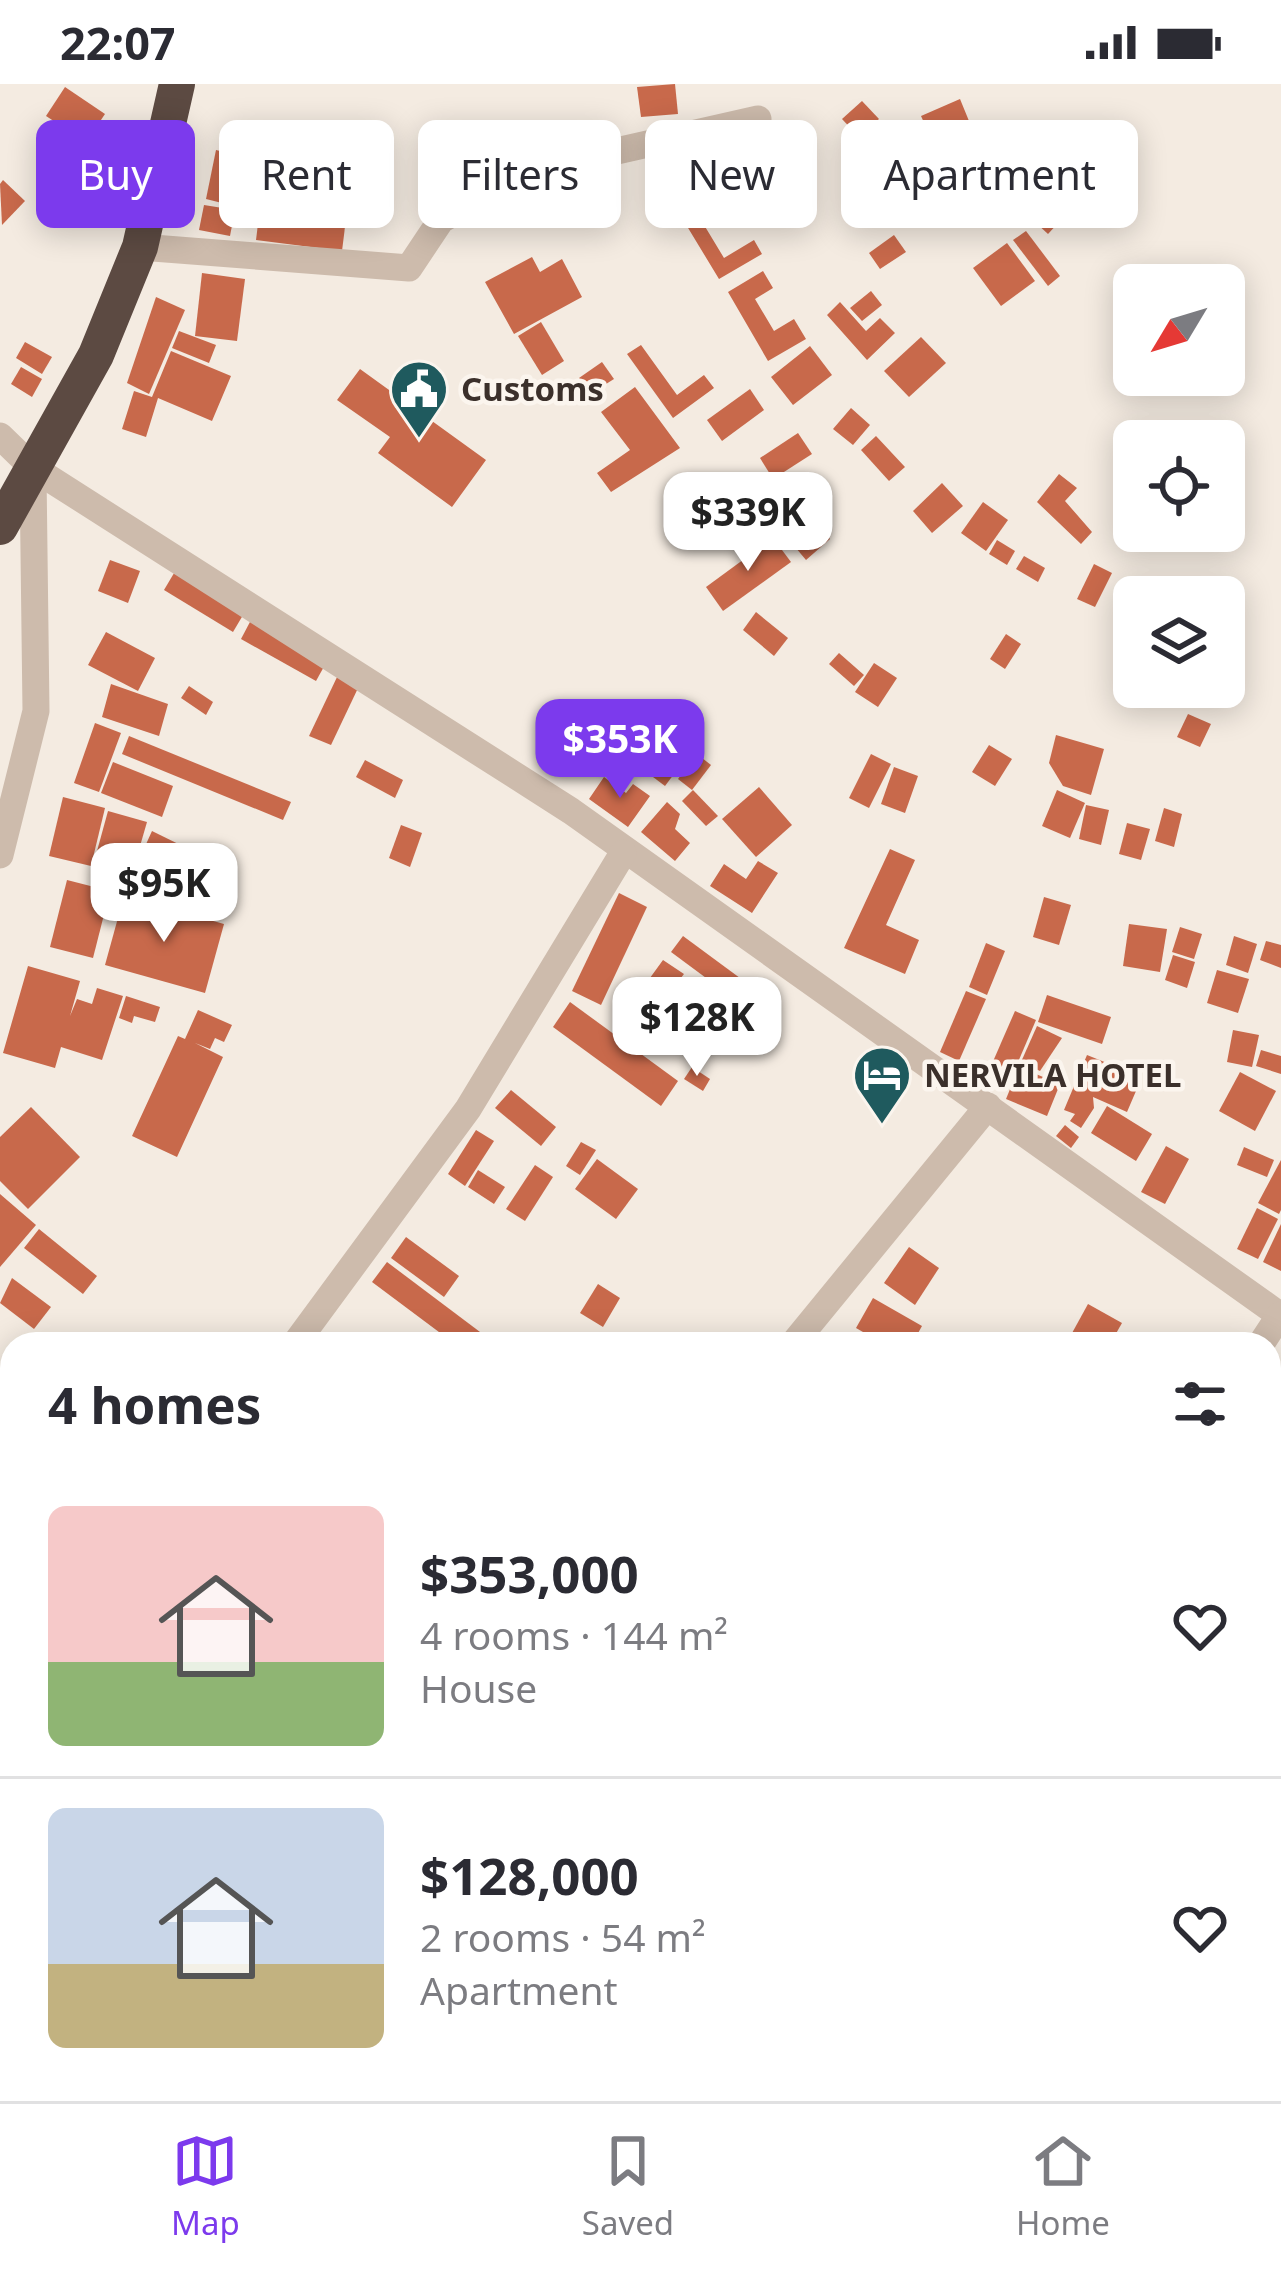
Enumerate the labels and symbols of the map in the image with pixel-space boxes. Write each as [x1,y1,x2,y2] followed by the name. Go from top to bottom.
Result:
[1113,264,1245,396] north arrow
[388,358,450,440] public building icon: Customs
[461,366,604,411] place label: Customs
[664,472,832,574] pin: $339K
[536,699,704,801] pin: $353K
[93,843,235,945] pin: $95K
[613,977,781,1079] pin: $128K
[851,1044,913,1126] hotel icon: NERVILA HOTEL
[924,1052,1181,1097] place label: NERVILA HOTEL

